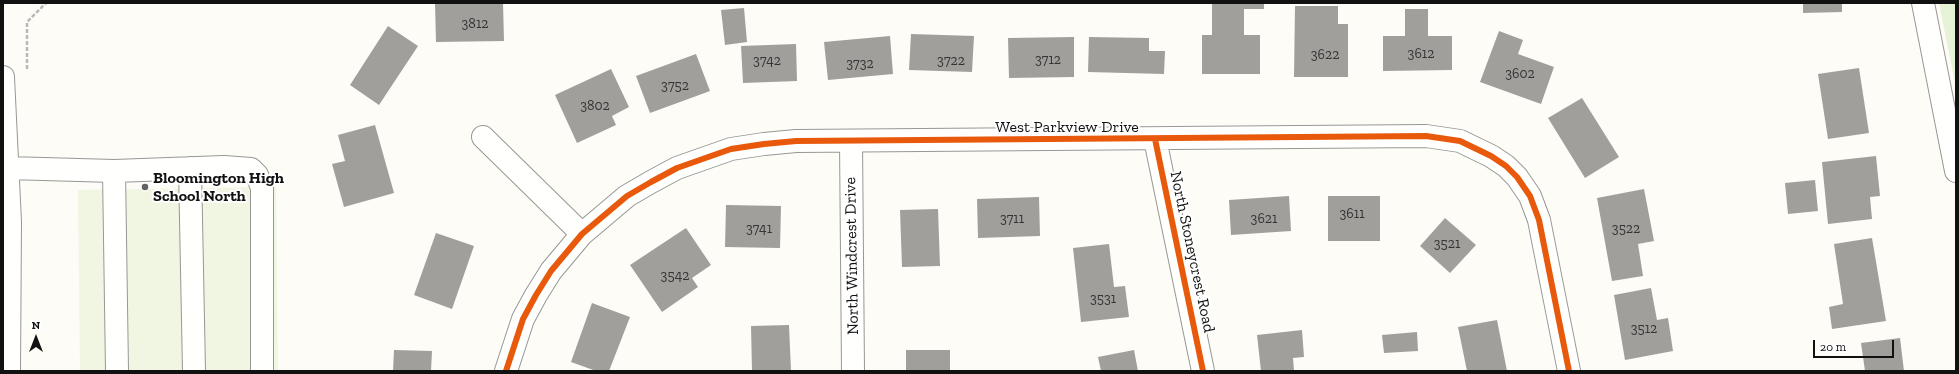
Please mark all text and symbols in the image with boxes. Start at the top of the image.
house number: 3812 [462,16,488,32]
house number: 3612 [1408,46,1434,62]
house number: 3622 [1311,47,1339,63]
house number: 3712 [1035,52,1061,68]
house number: 3742 [753,53,781,69]
house number: 3722 [937,53,965,69]
house number: 3732 [846,56,874,72]
house number: 3602 [1505,66,1535,82]
house number: 3752 [661,78,689,94]
house number: 3802 [580,98,610,114]
street label: West Parkview Drive [995,117,1139,137]
place label: Bloomington High School North [153,168,284,206]
street label: North Stoneycrest Road [1166,170,1218,334]
street label: North Windcrest Drive [841,177,863,335]
marker: Bloomington High School North [140,182,150,192]
house number: 3611 [1339,206,1365,222]
house number: 3711 [1000,211,1024,227]
house number: 3621 [1251,211,1277,227]
house number: 3741 [746,221,772,237]
house number: 3522 [1612,221,1640,237]
house number: 3521 [1434,236,1460,252]
house number: 3542 [661,268,689,284]
house number: 3531 [1090,291,1116,307]
north arrow [16,318,56,358]
text: N [32,319,40,332]
house number: 3512 [1631,321,1657,337]
scale bar [1815,332,1896,358]
text: 20 m [1820,340,1846,354]

